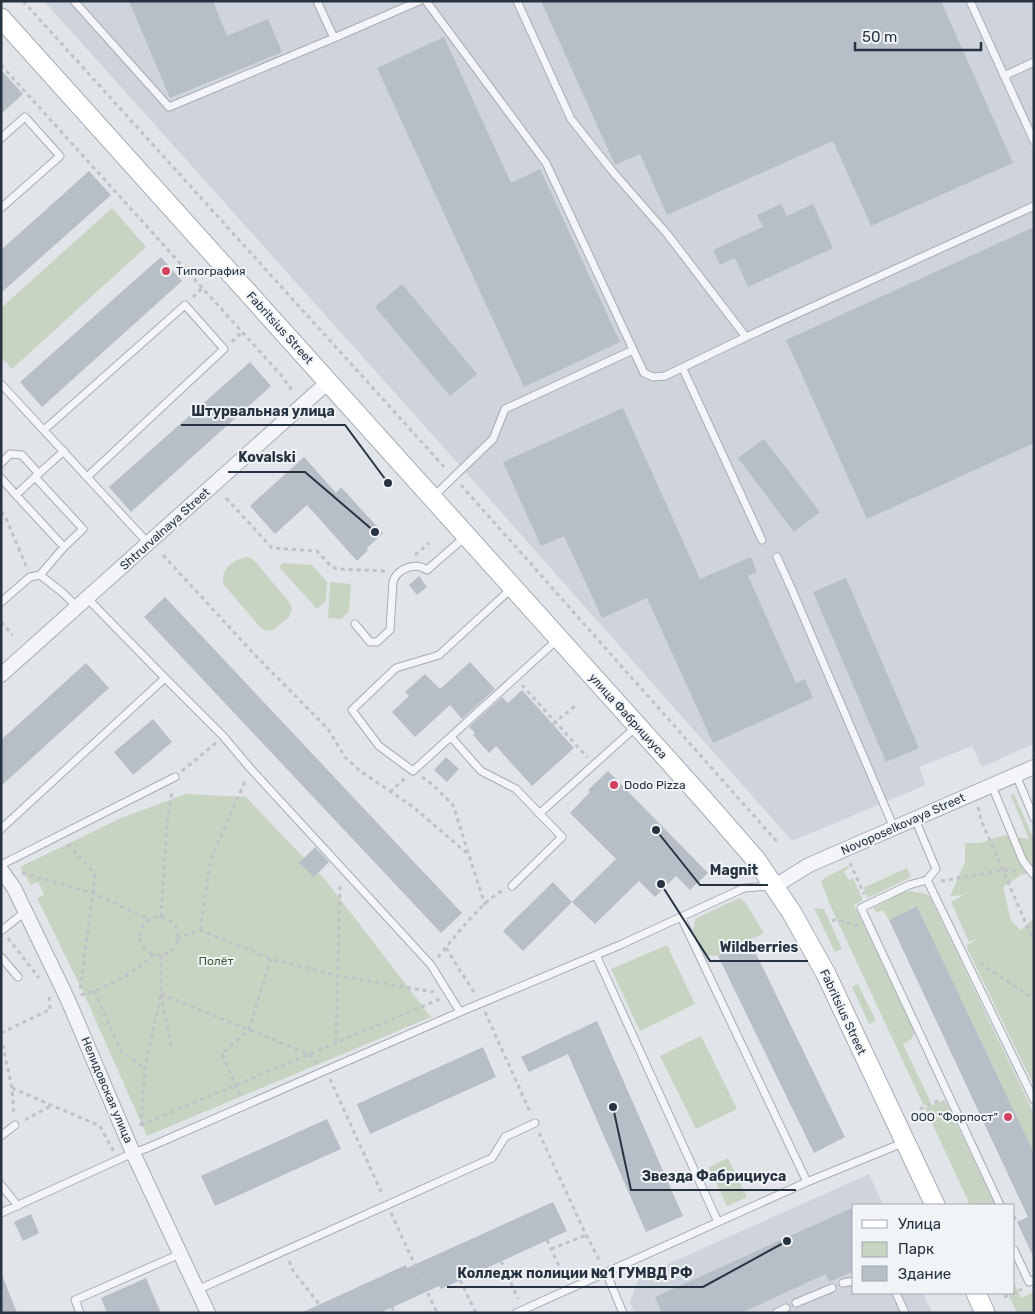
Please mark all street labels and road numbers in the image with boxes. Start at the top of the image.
street label: Fabritsius Street [244,289,316,367]
street label: Shtrurvalnaya Street [117,485,213,573]
street label: улица Фабрициуса [586,670,670,762]
street label: Novoposelkovaya Street [839,790,967,858]
street label: Fabritsius Street [817,967,869,1057]
street label: Нелидовская улица [78,1035,136,1145]

